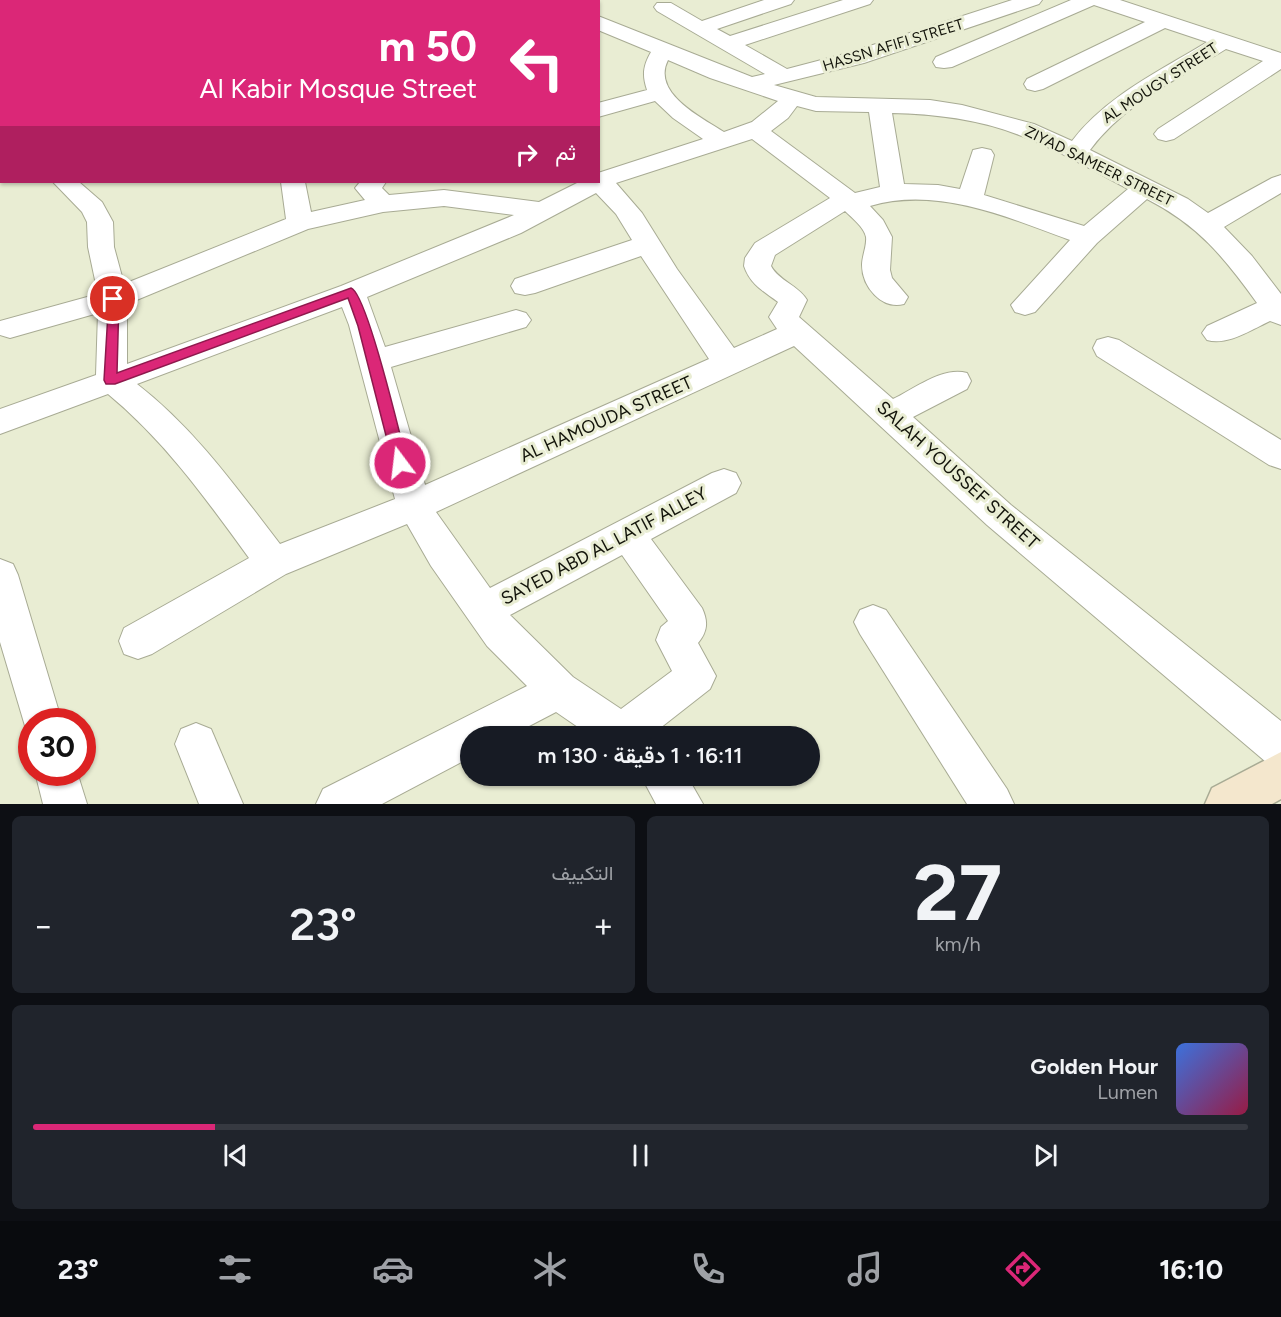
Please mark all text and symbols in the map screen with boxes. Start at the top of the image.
street label: HASSN AFIFI STREET [820,15,966,75]
text: 50 m [379,21,477,72]
icon: left [498,24,576,102]
street label: AL MOUGY STREET [1099,39,1222,127]
text: Al Kabir Mosque Street [199,72,477,105]
street label: ZIYAD SAMEER STREET [1022,122,1177,210]
icon: right [510,138,543,171]
text: ثم [555,139,576,166]
pin [87,273,138,324]
icon: arrive [96,282,129,315]
street label: AL HAMOUDA STREET [517,371,696,467]
street label: SALAH YOUSSEF STREET [872,396,1044,554]
position arrow [368,431,432,495]
street label: SAYED ABD AL LATIF ALLEY [497,482,711,610]
speed limit sign: 30 [18,708,96,786]
text: 16:11 · 1 دقيقة · 130 m [537,742,743,769]
text: 27 [913,846,1002,940]
text: التكييف [551,861,614,885]
text: 23° [290,897,357,951]
text: − [33,906,54,945]
text: + [593,906,613,945]
text: km/h [935,932,981,956]
text: Golden Hour [1030,1053,1158,1080]
text: Lumen [1097,1080,1158,1104]
icon: previous [219,1139,252,1172]
icon: pause [624,1139,657,1172]
icon: next [1029,1139,1062,1172]
icon: filters [214,1248,256,1290]
icon: car [372,1248,414,1290]
icon: climate [529,1248,571,1290]
icon: phone [687,1248,729,1290]
icon: music [844,1248,886,1290]
icon: directions [1002,1248,1044,1290]
text: 23° [58,1253,99,1286]
text: 16:10 [1159,1253,1223,1286]

